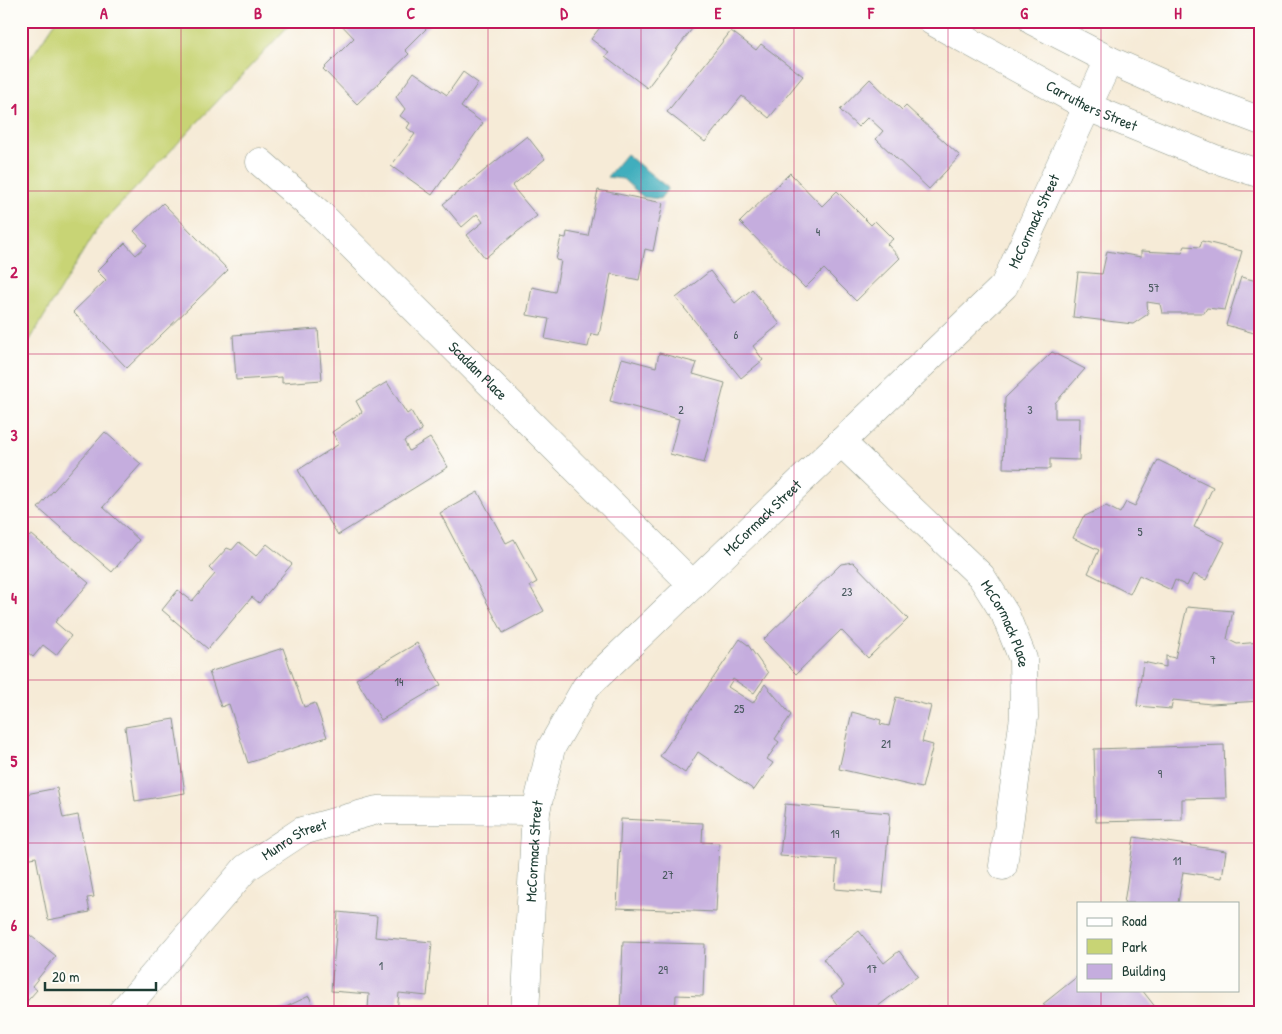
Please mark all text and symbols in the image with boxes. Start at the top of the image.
text: A [100,2,108,24]
text: B [254,2,262,24]
text: C [407,2,416,24]
text: D [560,2,568,24]
text: E [714,2,722,24]
text: F [867,2,875,24]
text: G [1020,2,1028,24]
text: H [1174,2,1182,24]
street label: Carruthers Street [1042,75,1141,136]
text: 1 [11,98,17,120]
street label: McCormack Street [1003,170,1065,271]
house number: 4 [816,223,821,240]
text: 2 [10,261,18,283]
house number: 57 [1148,279,1160,296]
house number: 6 [734,326,739,343]
street label: Scaddan Place [444,337,512,405]
house number: 2 [678,401,684,418]
house number: 3 [1027,401,1033,418]
text: 3 [10,424,18,446]
street label: McCormack Street [718,474,807,560]
house number: 5 [1137,523,1143,540]
street label: McCormack Place [976,576,1034,668]
house number: 23 [842,583,853,600]
text: 4 [11,587,17,609]
house number: 7 [1210,651,1216,668]
house number: 14 [395,673,404,690]
house number: 25 [734,700,744,717]
house number: 21 [881,735,891,752]
text: 5 [11,750,18,772]
house number: 9 [1158,765,1163,782]
street label: McCormack Street [520,798,548,902]
street label: Munro Street [257,813,330,865]
house number: 19 [831,825,840,842]
house number: 11 [1173,852,1181,869]
house number: 27 [662,866,674,883]
legend [1077,902,1240,992]
text: Road [1122,910,1147,931]
text: 6 [11,914,18,936]
text: Park [1122,936,1147,957]
house number: 1 [379,957,383,974]
scale bar [45,959,156,991]
house number: 17 [867,960,877,977]
text: Building [1122,960,1166,981]
house number: 29 [658,961,669,978]
text: 20 m [52,966,79,987]

